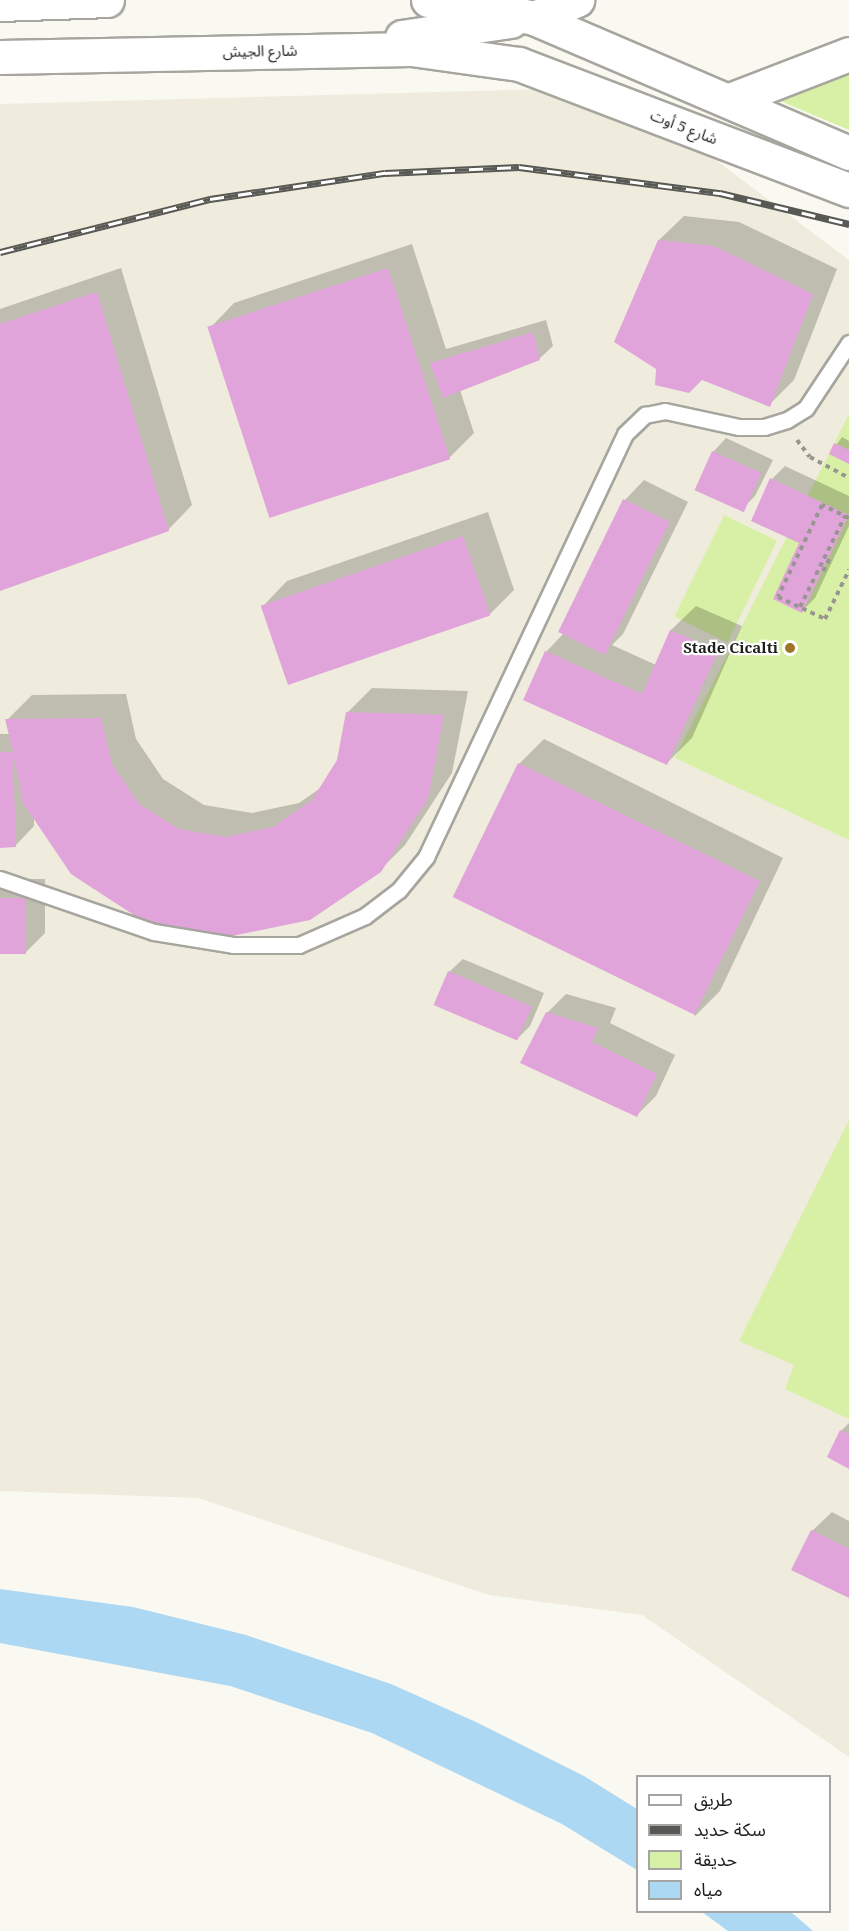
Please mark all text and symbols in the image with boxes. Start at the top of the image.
street label: شارع الجيش [222,41,298,61]
street label: شارع 5 أوت [648,106,720,148]
place label: Stade Cicalti [683,639,778,657]
marker: Stade Cicalti [783,641,797,655]
legend [636,1775,831,1913]
text: طريق [694,1787,733,1811]
text: سكة حديد [694,1817,766,1841]
text: حديقة [694,1847,737,1871]
text: مياه [694,1877,723,1901]

